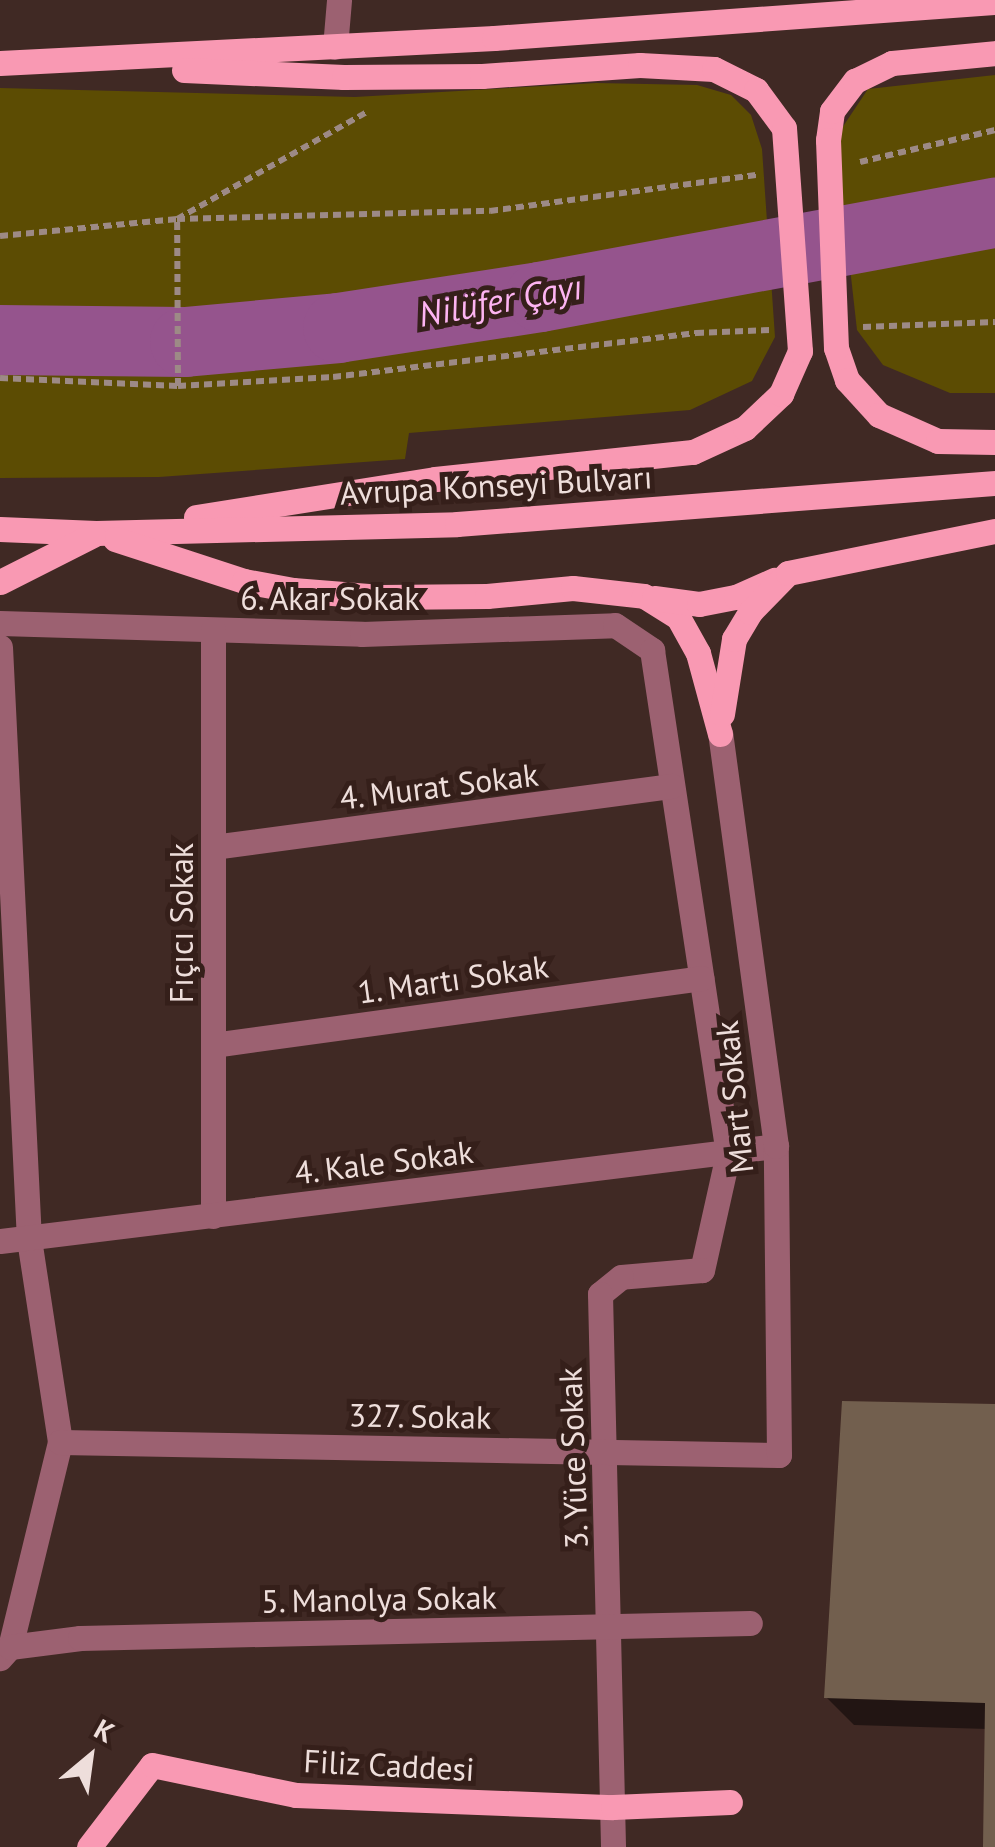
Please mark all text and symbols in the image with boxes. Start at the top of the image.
water label: Nilüfer Çayı [415,265,585,335]
street label: Avrupa Konseyi Bulvarı [339,458,653,512]
street label: 6. Akar Sokak [239,579,421,617]
street label: 4. Murat Sokak [336,755,542,817]
street label: Fıçıcı Sokak [162,843,200,1003]
street label: 1. Martı Sokak [354,946,552,1012]
street label: Mart Sokak [707,1019,761,1175]
street label: 4. Kale Sokak [291,1132,477,1192]
street label: 3. Yüce Sokak [551,1365,595,1551]
street label: 327. Sokak [347,1396,493,1436]
street label: 5. Manolya Sokak [260,1578,498,1620]
north arrow [40,1707,140,1807]
text: K [88,1710,121,1751]
street label: Filiz Caddesi [302,1741,476,1789]

